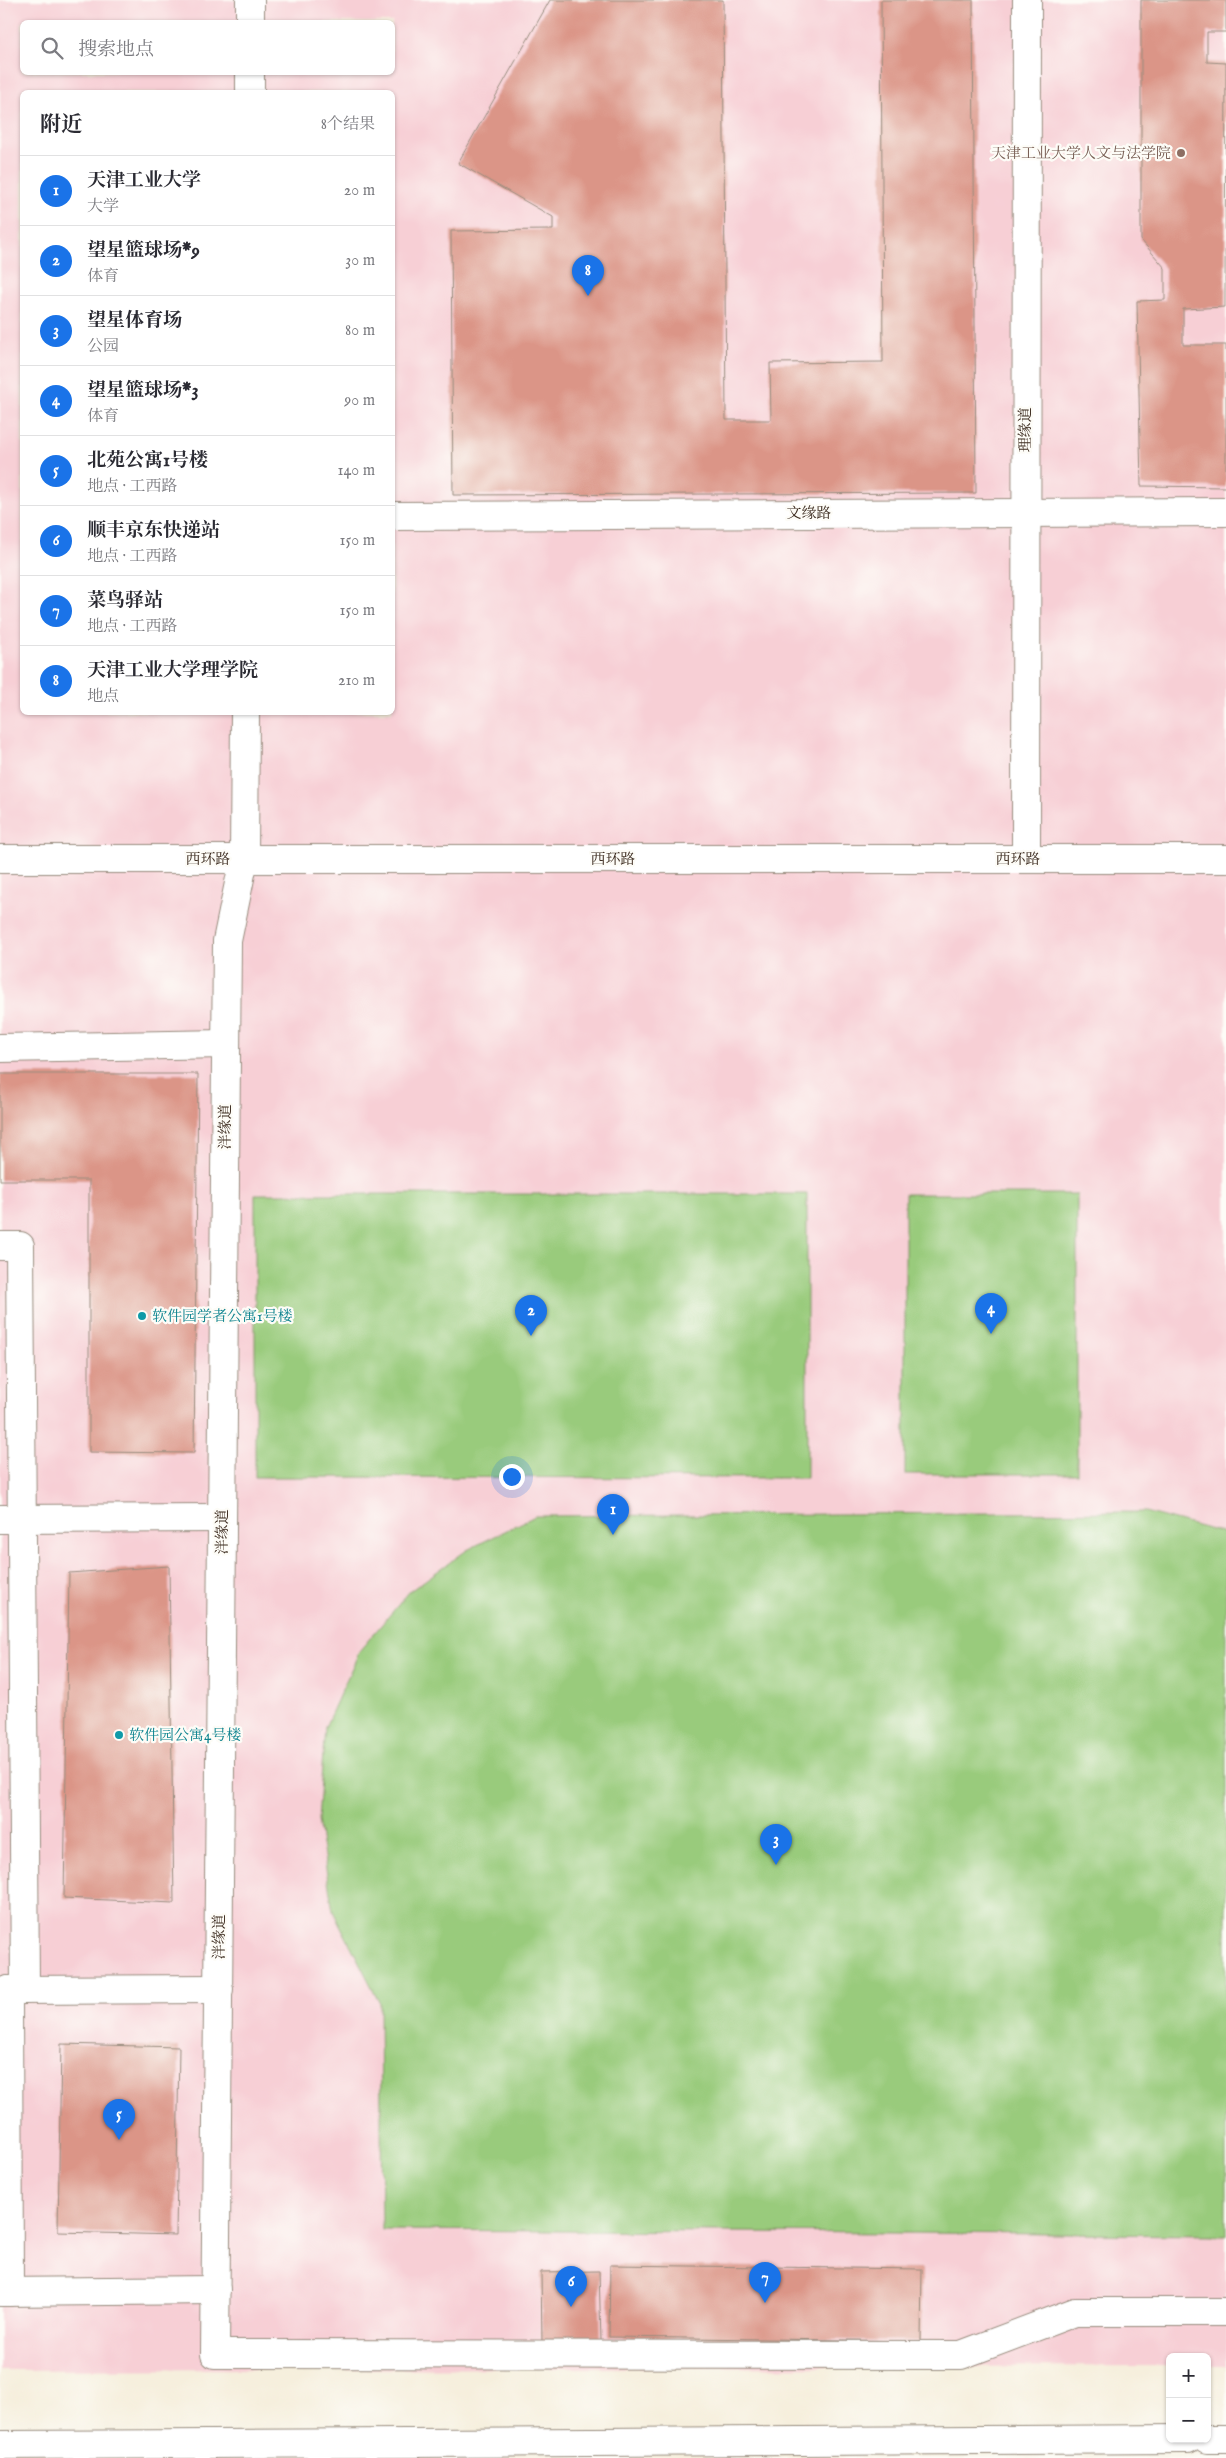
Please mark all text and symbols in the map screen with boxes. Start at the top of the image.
search box [20,20,395,75]
icon: search [38,34,66,62]
text: 搜索地点 [78,38,154,62]
text: 附近 [40,112,82,139]
text: 8个结果 [321,115,375,135]
place label: 天津工业大学人文与法学院 [991,144,1171,163]
marker: 天津工业大学人文与法学院 [1175,147,1187,159]
text: 天津工业大学 [87,169,201,193]
text: 1 [53,181,59,201]
text: 20 m [344,181,375,201]
text: 大学 [87,197,119,217]
text: 望星篮球场*9 [87,239,200,263]
text: 2 [52,251,60,271]
text: 30 m [345,251,375,271]
pin: 8 [572,255,604,296]
text: 体育 [87,267,119,287]
text: 望星体育场 [87,309,182,333]
text: 3 [53,321,59,341]
text: 80 m [345,321,375,341]
text: 公园 [87,337,119,357]
text: 望星篮球场*3 [87,379,199,403]
text: 4 [52,391,60,411]
text: 90 m [344,391,375,411]
text: 体育 [87,407,119,427]
street label: 理缘道 [1016,407,1035,453]
text: 北苑公寓1号楼 [87,449,208,473]
text: 5 [53,461,59,481]
text: 140 m [337,461,375,481]
text: 地点 · 工西路 [87,477,178,497]
street label: 文缘路 [786,504,832,523]
text: 顺丰京东快递站 [87,519,220,543]
text: 6 [53,531,59,551]
text: 150 m [340,531,375,551]
text: 地点 · 工西路 [87,547,178,567]
text: 菜鸟驿站 [87,589,163,613]
text: 7 [52,601,60,621]
text: 150 m [340,601,375,621]
text: 地点 · 工西路 [87,617,178,637]
text: 天津工业大学理学院 [87,659,258,683]
text: 8 [53,671,59,691]
text: 210 m [338,671,375,691]
text: 地点 [87,687,119,707]
street label: 西环路 [185,850,231,869]
street label: 西环路 [590,850,636,869]
street label: 西环路 [995,850,1041,869]
street label: 泮缘道 [216,1104,235,1150]
pin: 4 [975,1293,1007,1334]
pin: 2 [515,1295,547,1336]
place label: 软件园学者公寓1号楼 [152,1307,293,1326]
marker: 软件园学者公寓1号楼 [136,1310,148,1322]
your location [499,1464,525,1490]
pin: 1 [597,1494,629,1535]
street label: 泮缘道 [213,1509,232,1555]
place label: 软件园公寓4号楼 [129,1726,241,1745]
marker: 软件园公寓4号楼 [113,1729,125,1741]
pin: 3 [760,1824,792,1865]
street label: 泮缘道 [210,1914,229,1960]
pin: 5 [103,2099,135,2140]
pin: 7 [749,2262,781,2303]
pin: 6 [555,2266,587,2307]
map controls [1166,2353,1211,2443]
button: + [1166,2353,1211,2398]
button: − [1166,2398,1211,2443]

